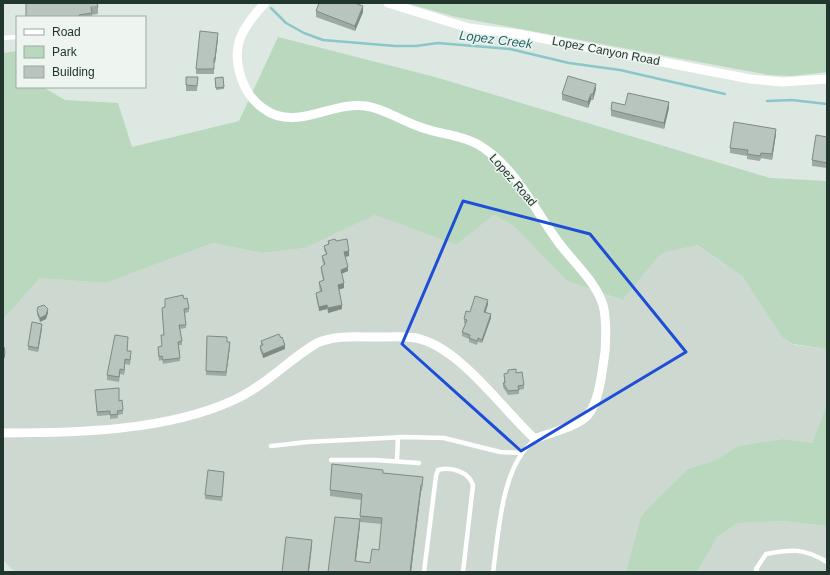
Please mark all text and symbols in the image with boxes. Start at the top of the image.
legend [16,16,146,88]
text: Road [52,25,81,39]
water label: Lopez Creek [458,28,535,52]
street label: Lopez Canyon Road [551,34,661,68]
text: Park [52,45,78,59]
text: Building [52,65,95,79]
street label: Lopez Road [486,151,540,209]

